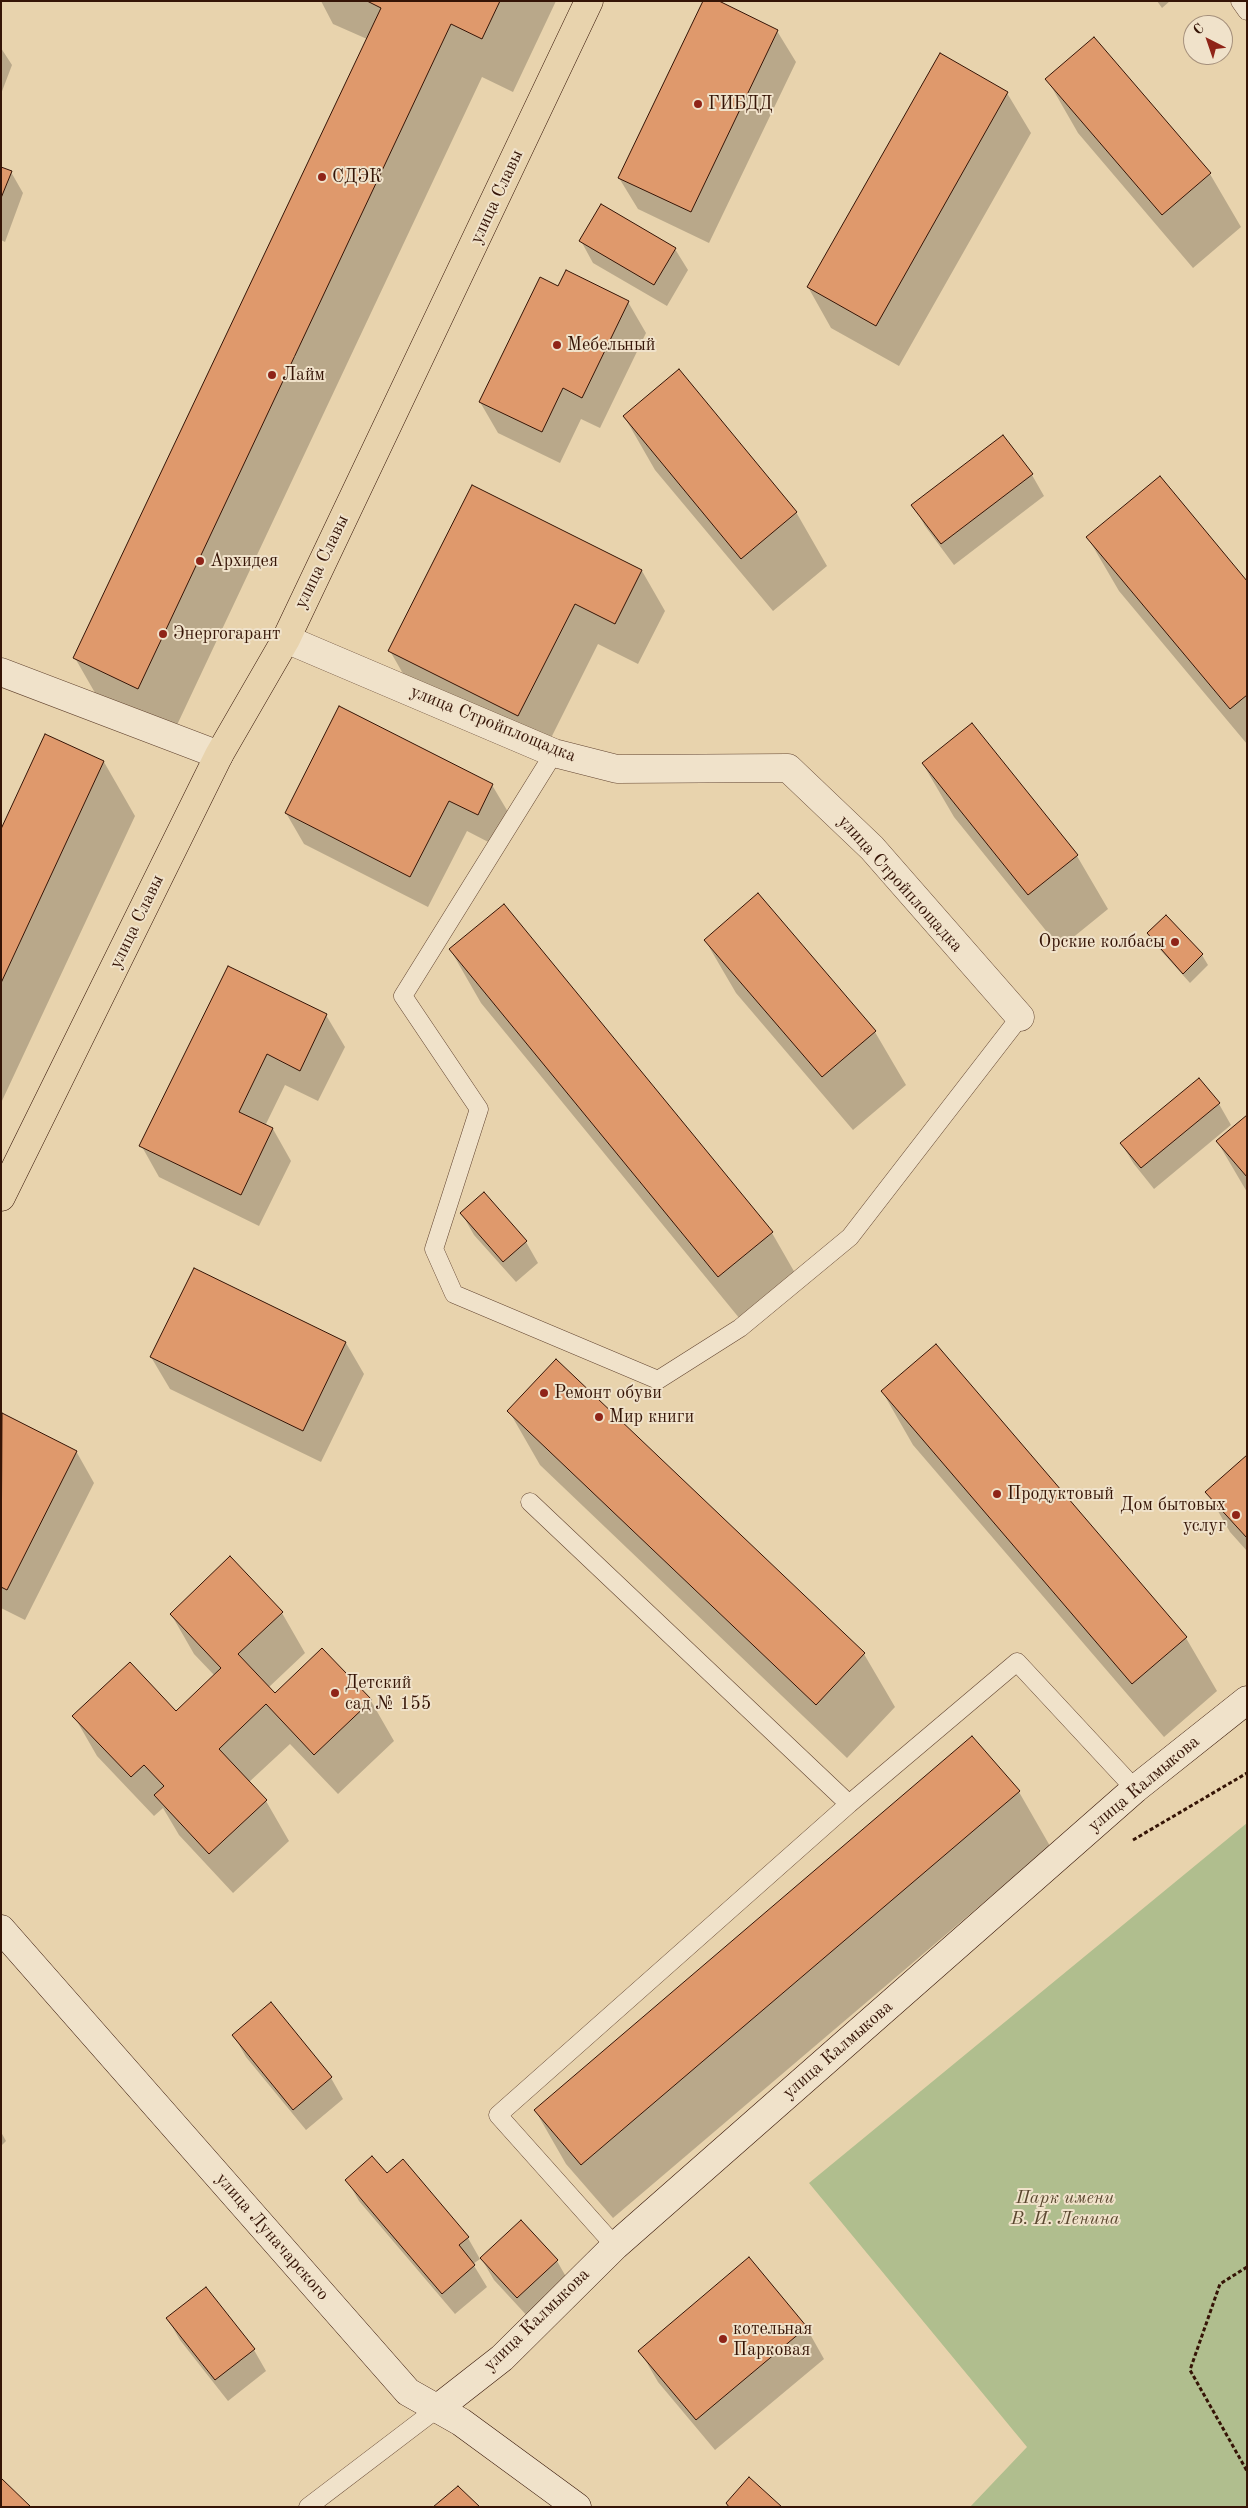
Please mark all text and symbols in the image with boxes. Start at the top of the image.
north arrow [1183,15,1233,65]
text: С [1191,21,1207,38]
place label: ГИБДД [708,93,773,115]
marker: ГИБДД [692,98,704,110]
street label: улица Славы [466,146,528,248]
place label: СДЭК [332,166,382,188]
marker: СДЭК [316,171,328,183]
place label: Мебельный [567,334,656,356]
marker: Мебельный [551,339,563,351]
place label: Лайм [282,364,325,386]
marker: Лайм [266,369,278,381]
street label: улица Славы [290,512,354,612]
place label: Архидея [210,550,278,572]
marker: Архидея [194,555,206,567]
place label: Энергогарант [173,623,281,645]
marker: Энергогарант [157,628,169,640]
street label: улица Стройплощадка [407,681,579,767]
street label: улица Стройплощадка [833,811,967,957]
street label: улица Славы [105,872,169,972]
place label: Орские колбасы [1039,931,1165,953]
marker: Орские колбасы [1169,936,1181,948]
place label: Ремонт обуви [554,1382,662,1404]
marker: Ремонт обуви [538,1387,550,1399]
place label: Мир книги [609,1406,694,1428]
marker: Мир книги [593,1411,605,1423]
place label: Продуктовый [1007,1483,1114,1505]
marker: Продуктовый [991,1488,1003,1500]
place label: Дом бытовых услуг [1120,1494,1226,1536]
marker: Дом бытовых услуг [1230,1509,1242,1521]
place label: Детский сад № 155 [345,1672,431,1715]
marker: Детский сад № 155 [329,1687,341,1699]
street label: улица Калмыкова [1084,1731,1204,1837]
street label: улица Калмыкова [778,1996,898,2104]
street label: улица Луначарского [211,2169,333,2305]
park label: Парк имени В. И. Ленина [1011,2187,1119,2230]
street label: улица Калмыкова [480,2264,594,2376]
place label: котельная Парковая [733,2318,812,2360]
marker: котельная Парковая [717,2333,729,2345]

